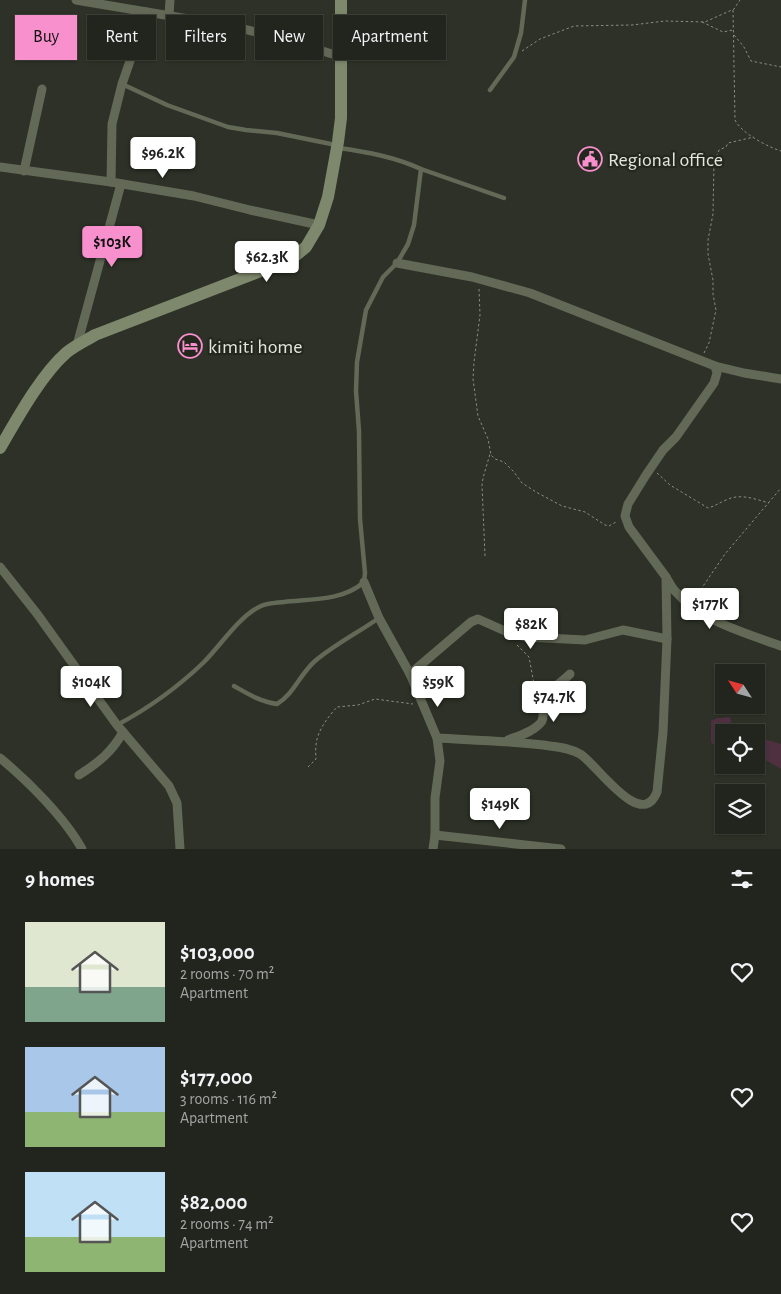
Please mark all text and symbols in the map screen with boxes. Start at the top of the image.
chip: Buy [15,15,77,60]
chip: Rent [87,15,156,60]
chip: Filters [166,15,245,60]
chip: New [255,15,323,60]
chip: Apartment [333,15,446,60]
pin: $96.2K [122,136,204,179]
text: $96.2K [141,145,185,161]
public building icon: Regional office [577,146,603,172]
place label: Regional office [608,150,723,170]
pin: $103K [77,226,147,268]
text: $103K [93,234,131,250]
pin: $62.3K [226,240,308,283]
text: $62.3K [246,249,288,265]
hotel icon: kimiti home [177,333,203,359]
place label: kimiti home [208,337,303,357]
pin: $177K [675,588,745,630]
text: $177K [692,596,728,612]
pin: $82K [501,608,561,650]
text: $82K [515,616,547,632]
north arrow [715,664,765,714]
map controls [715,664,765,834]
pin: $104K [56,666,126,708]
pin: $59K [408,666,468,708]
text: $104K [72,674,110,690]
text: $59K [422,674,454,690]
pin: $74.7K [513,680,595,723]
text: $74.7K [533,689,575,705]
button: locate [715,724,765,774]
button: layers [715,784,765,834]
pin: $149K [465,788,535,830]
text: $149K [481,796,519,812]
icon: filters [728,865,756,893]
text: 9 homes [25,869,95,890]
icon: home [65,942,125,1002]
text: $103,000 [180,942,255,963]
icon: heart [728,958,756,986]
text: 2 rooms · 70 m² [180,966,274,982]
text: Apartment [180,985,248,1001]
icon: home [65,1067,125,1127]
text: $177,000 [180,1067,253,1088]
icon: heart [728,1083,756,1111]
text: 3 rooms · 116 m² [180,1091,277,1107]
text: Apartment [180,1110,248,1126]
icon: home [65,1192,125,1252]
text: $82,000 [180,1192,247,1213]
icon: heart [728,1208,756,1236]
text: 2 rooms · 74 m² [180,1216,274,1232]
text: Apartment [180,1235,248,1251]

